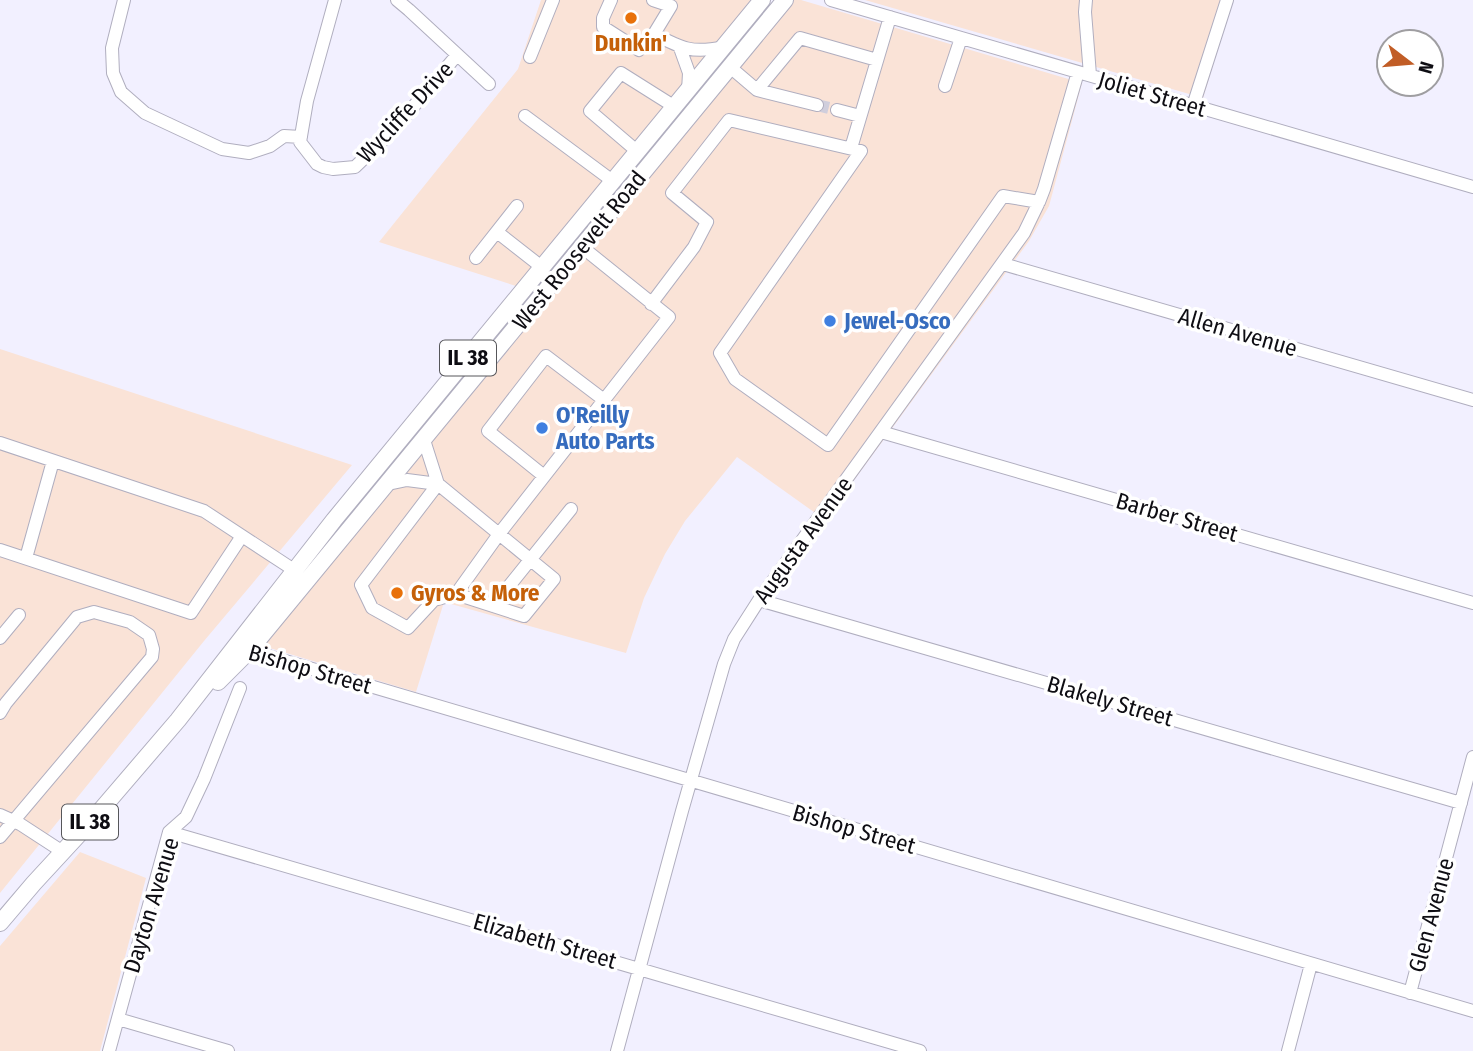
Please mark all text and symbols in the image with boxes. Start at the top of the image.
marker: Dunkin' [623,10,639,26]
north arrow [1375,28,1445,98]
place label: Dunkin' [595,29,667,57]
street label: Wycliffe Drive [351,55,459,169]
text: N [1413,59,1438,76]
street label: Joliet Street [1095,65,1210,123]
street label: West Roosevelt Road [506,165,652,335]
street label: Allen Avenue [1175,302,1301,362]
place label: Jewel-Osco [843,307,951,335]
marker: Jewel-Osco [822,313,838,329]
road number: IL 38 [440,340,496,376]
place label: O'Reilly Auto Parts [555,401,655,455]
marker: O'Reilly Auto Parts [534,420,550,436]
street label: Augusta Avenue [748,471,858,609]
street label: Barber Street [1113,486,1242,548]
place label: Gyros & More [411,579,540,607]
marker: Gyros & More [389,585,405,601]
street label: Bishop Street [245,638,375,700]
street label: Blakely Street [1044,670,1177,732]
street label: Bishop Street [789,798,919,860]
road number: IL 38 [62,804,118,840]
street label: Dayton Avenue [117,834,185,976]
street label: Glen Avenue [1402,855,1460,975]
street label: Elizabeth Street [470,907,620,975]

